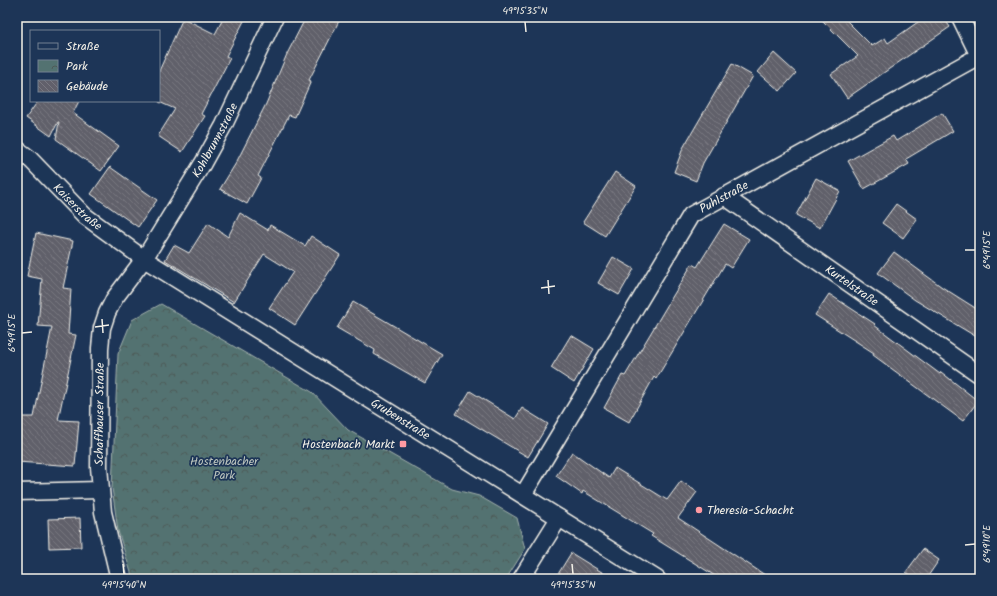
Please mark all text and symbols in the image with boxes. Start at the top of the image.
text: 49°15'35"N [503,3,548,19]
legend [30,30,160,102]
text: Straße [66,37,100,56]
text: Park [66,57,88,76]
text: Gebäude [66,77,108,96]
street label: Kohlbrunnstraße [187,99,243,181]
street label: Puhlstraße [696,175,752,218]
street label: Kaiserstraße [49,179,107,235]
text: 6°49'15"E [979,230,995,269]
street label: Kurtelstraße [821,260,883,311]
text: 6°49'15"E [4,313,20,352]
street label: Schaffhauser Straße [90,362,109,466]
street label: Grubenstraße [367,393,435,445]
place label: Hostenbach Markt [302,435,395,454]
marker: Hostenbach Markt [398,439,408,449]
park label: Hostenbacher Park [190,452,259,485]
place label: Theresia-Schacht [707,501,794,520]
marker: Theresia-Schacht [694,505,704,515]
text: 6°49'10"E [979,524,995,563]
text: 49°15'40"N [102,577,146,593]
text: 49°15'35"N [551,577,596,593]

